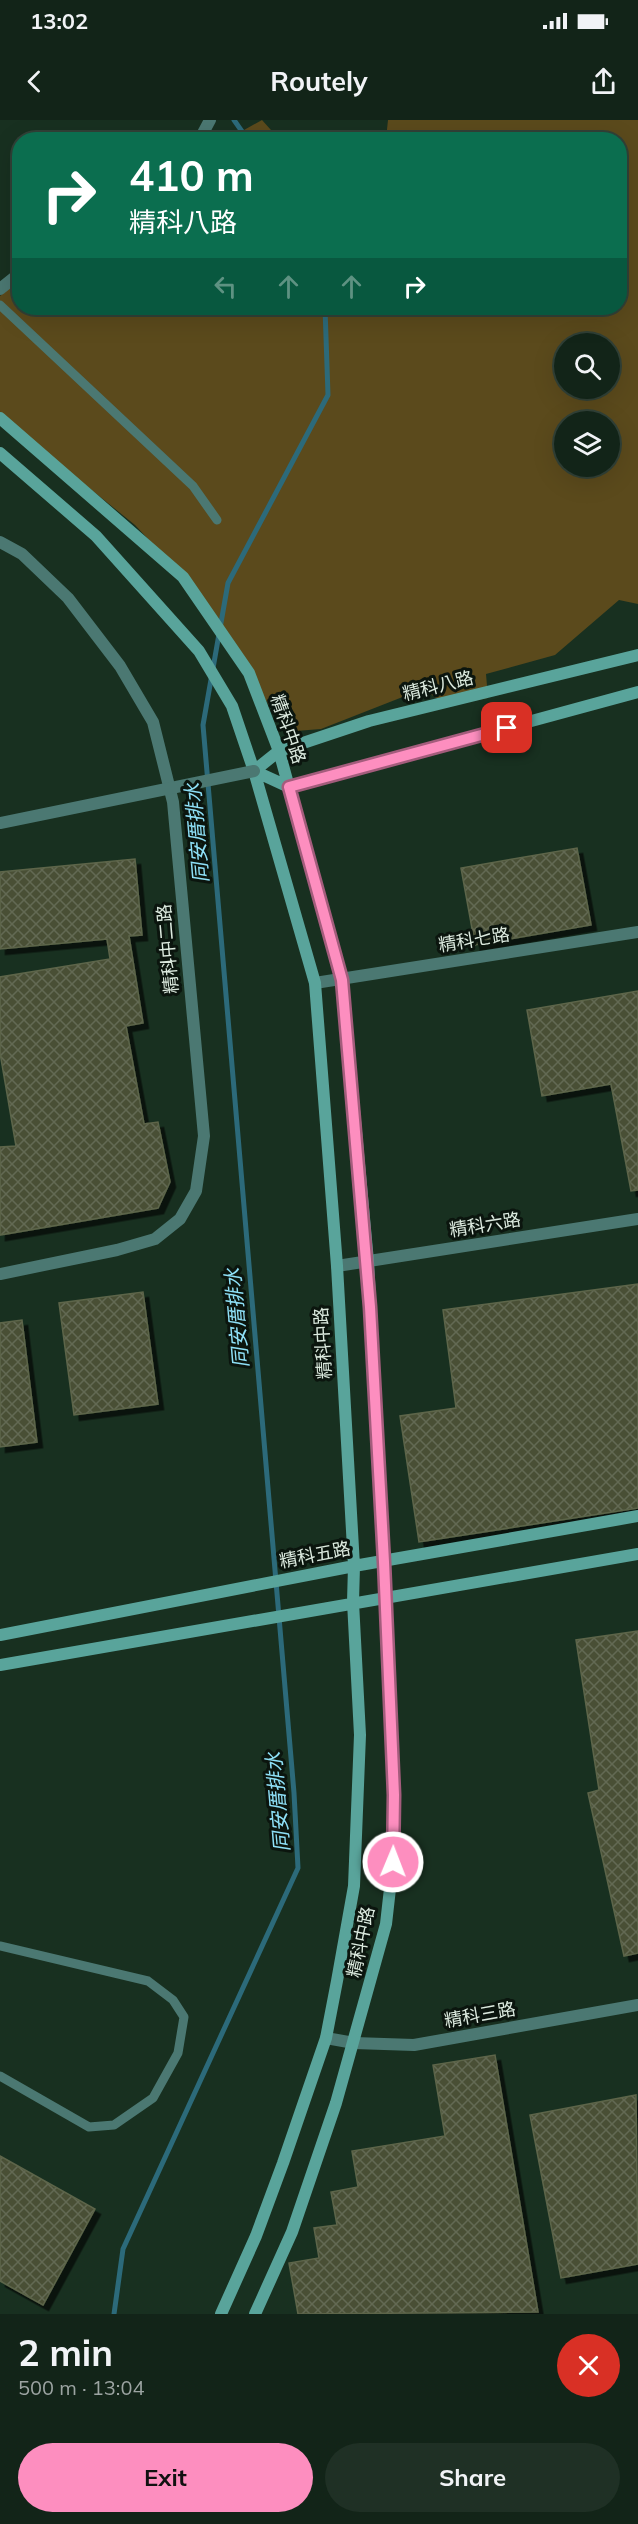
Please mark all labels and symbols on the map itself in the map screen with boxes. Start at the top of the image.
street label: 精科八路 [400,666,476,705]
street label: 精科中路 [266,691,311,767]
pin [481,702,532,753]
water label: 同安厝排水 [180,781,213,884]
street label: 精科中二路 [152,903,183,995]
street label: 精科七路 [437,923,511,956]
street label: 精科六路 [448,1208,522,1241]
water label: 同安厝排水 [220,1266,253,1369]
street label: 精科中路 [309,1306,336,1380]
street label: 精科五路 [277,1536,352,1573]
water label: 同安厝排水 [261,1750,294,1853]
position arrow [361,1830,425,1894]
street label: 精科中路 [342,1904,379,1980]
street label: 精科三路 [442,1997,517,2032]

